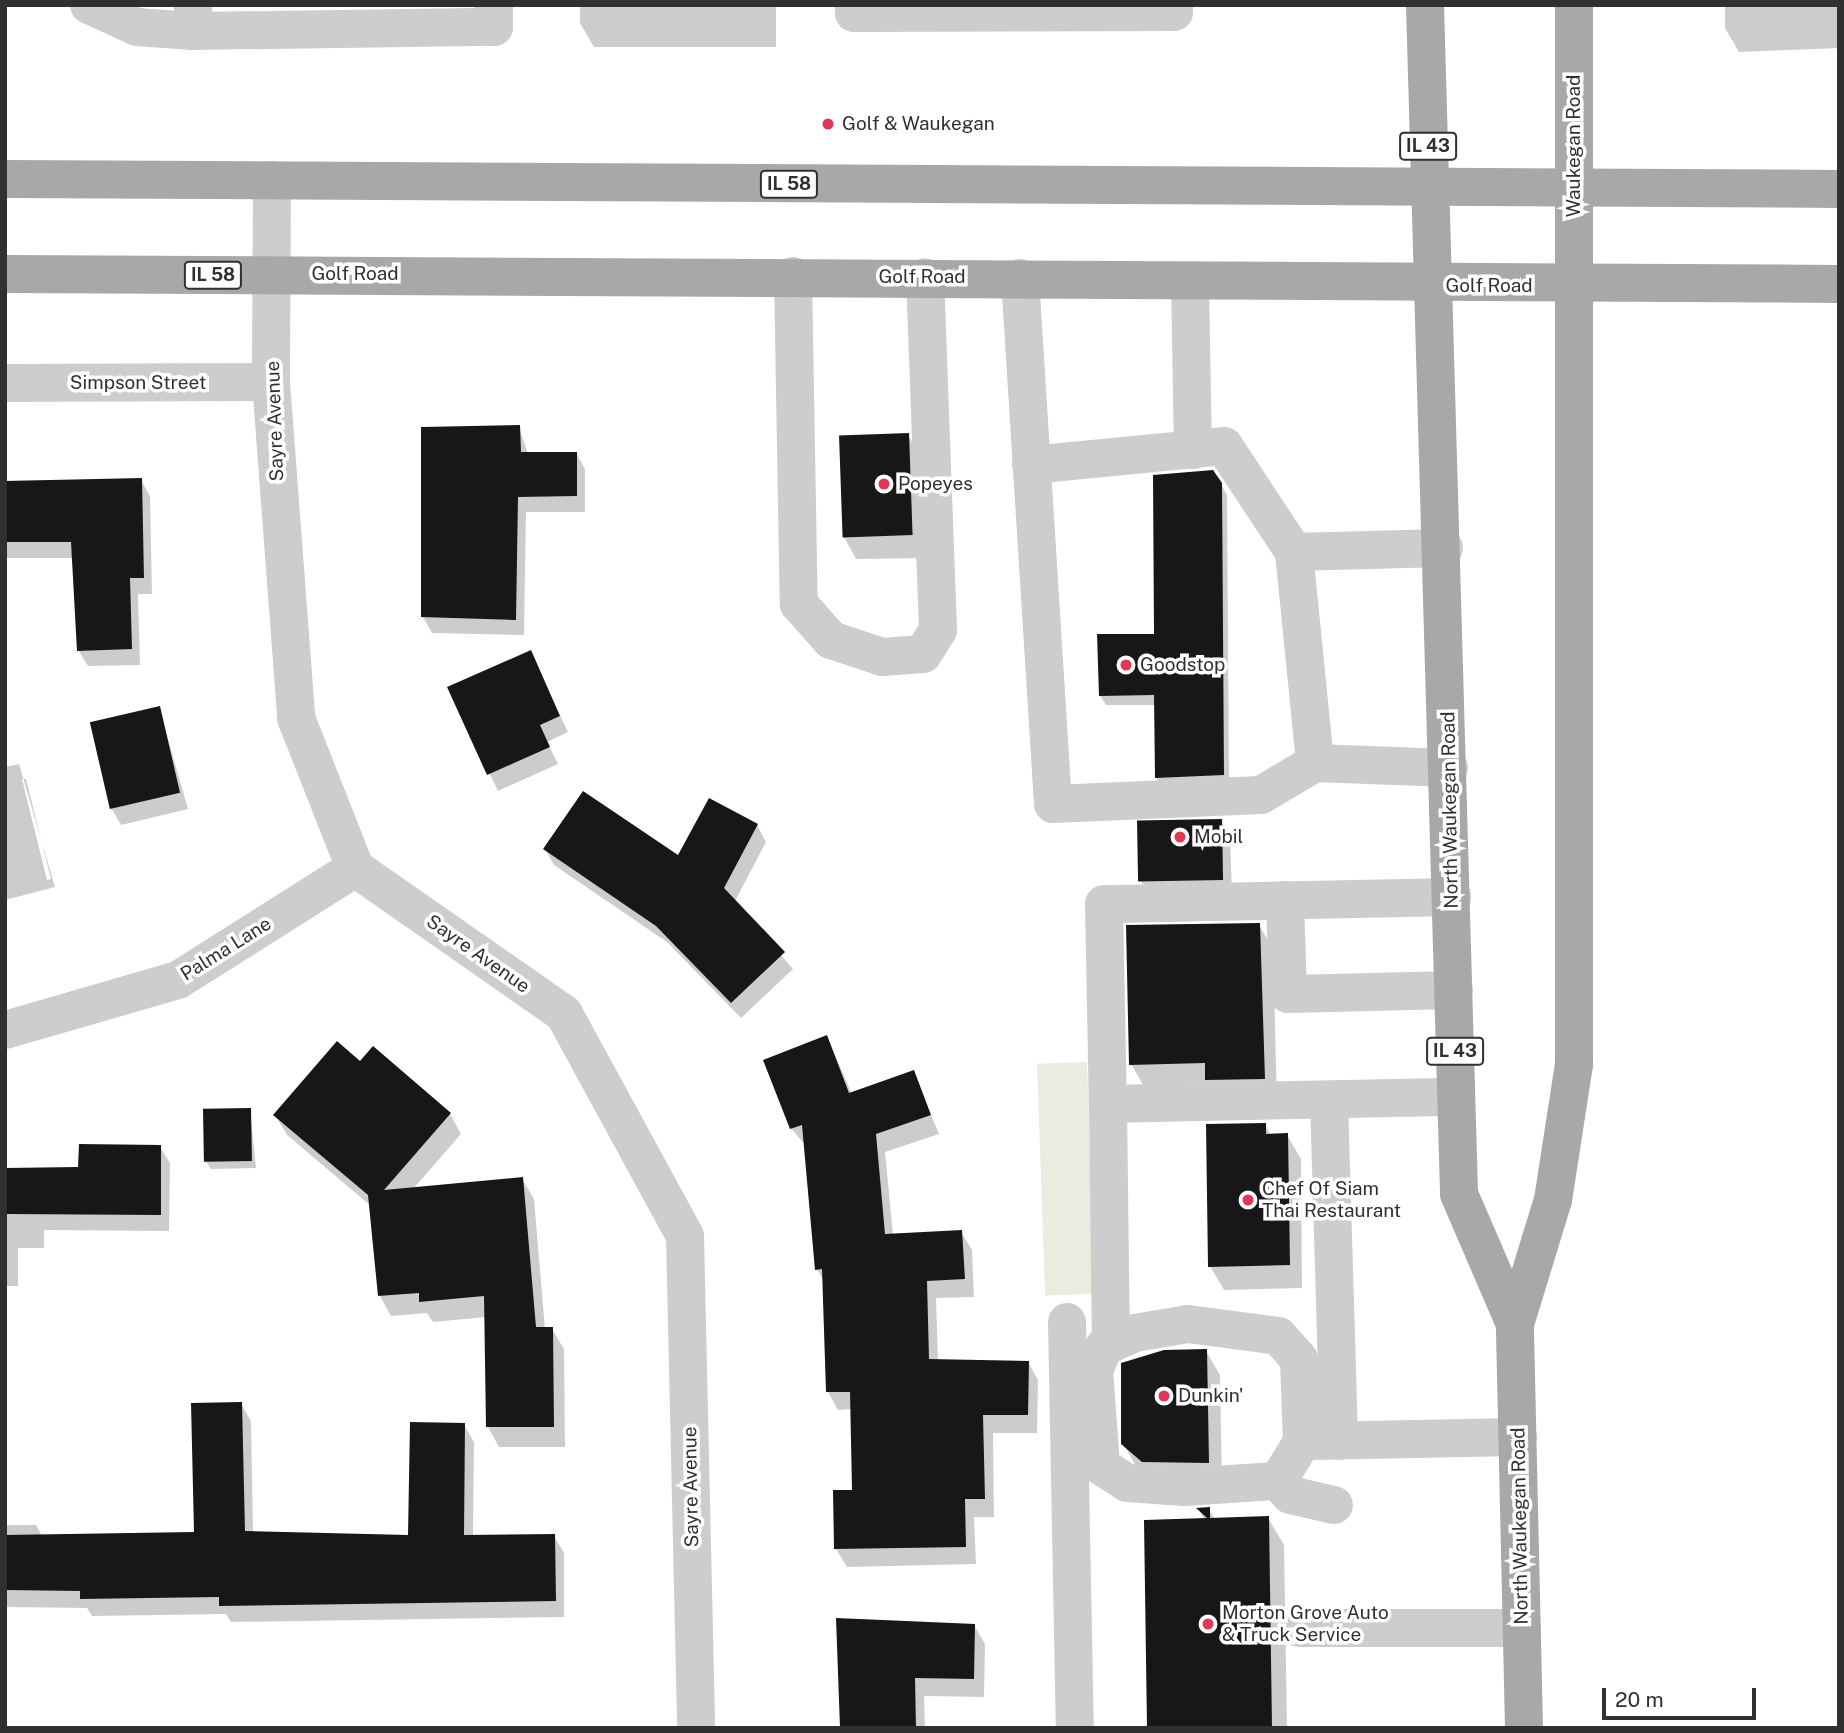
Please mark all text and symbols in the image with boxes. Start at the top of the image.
street label: Waukegan Road [1563,75,1585,217]
place label: Golf & Waukegan [842,113,995,135]
marker: Golf & Waukegan [820,116,836,132]
road number: IL 43 [1398,132,1458,160]
road number: IL 58 [759,169,819,198]
road number: IL 58 [183,260,243,290]
street label: Golf Road [311,263,399,285]
street label: Golf Road [878,266,966,288]
street label: Golf Road [1445,275,1533,297]
street label: Sayre Avenue [261,360,289,482]
street label: Simpson Street [70,372,206,394]
place label: Popeyes [898,473,973,495]
marker: Popeyes [876,476,892,492]
place label: Goodstop [1140,654,1225,676]
marker: Goodstop [1118,657,1134,673]
street label: North Waukegan Road [1437,711,1463,909]
place label: Mobil [1194,826,1243,848]
marker: Mobil [1172,829,1188,845]
street label: Sayre Avenue [422,910,534,998]
street label: Palma Lane [176,912,276,986]
road number: IL 43 [1425,1036,1485,1066]
place label: Chef Of Siam Thai Restaurant [1262,1178,1401,1222]
marker: Chef Of Siam Thai Restaurant [1240,1192,1256,1208]
place label: Dunkin' [1178,1385,1243,1407]
marker: Dunkin' [1156,1388,1172,1404]
street label: Sayre Avenue [679,1426,703,1548]
street label: North Waukegan Road [1507,1427,1533,1625]
place label: Morton Grove Auto & Truck Service [1222,1602,1389,1646]
marker: Morton Grove Auto & Truck Service [1200,1616,1216,1632]
scale bar [1606,1674,1760,1718]
text: 20 m [1615,1687,1664,1712]

